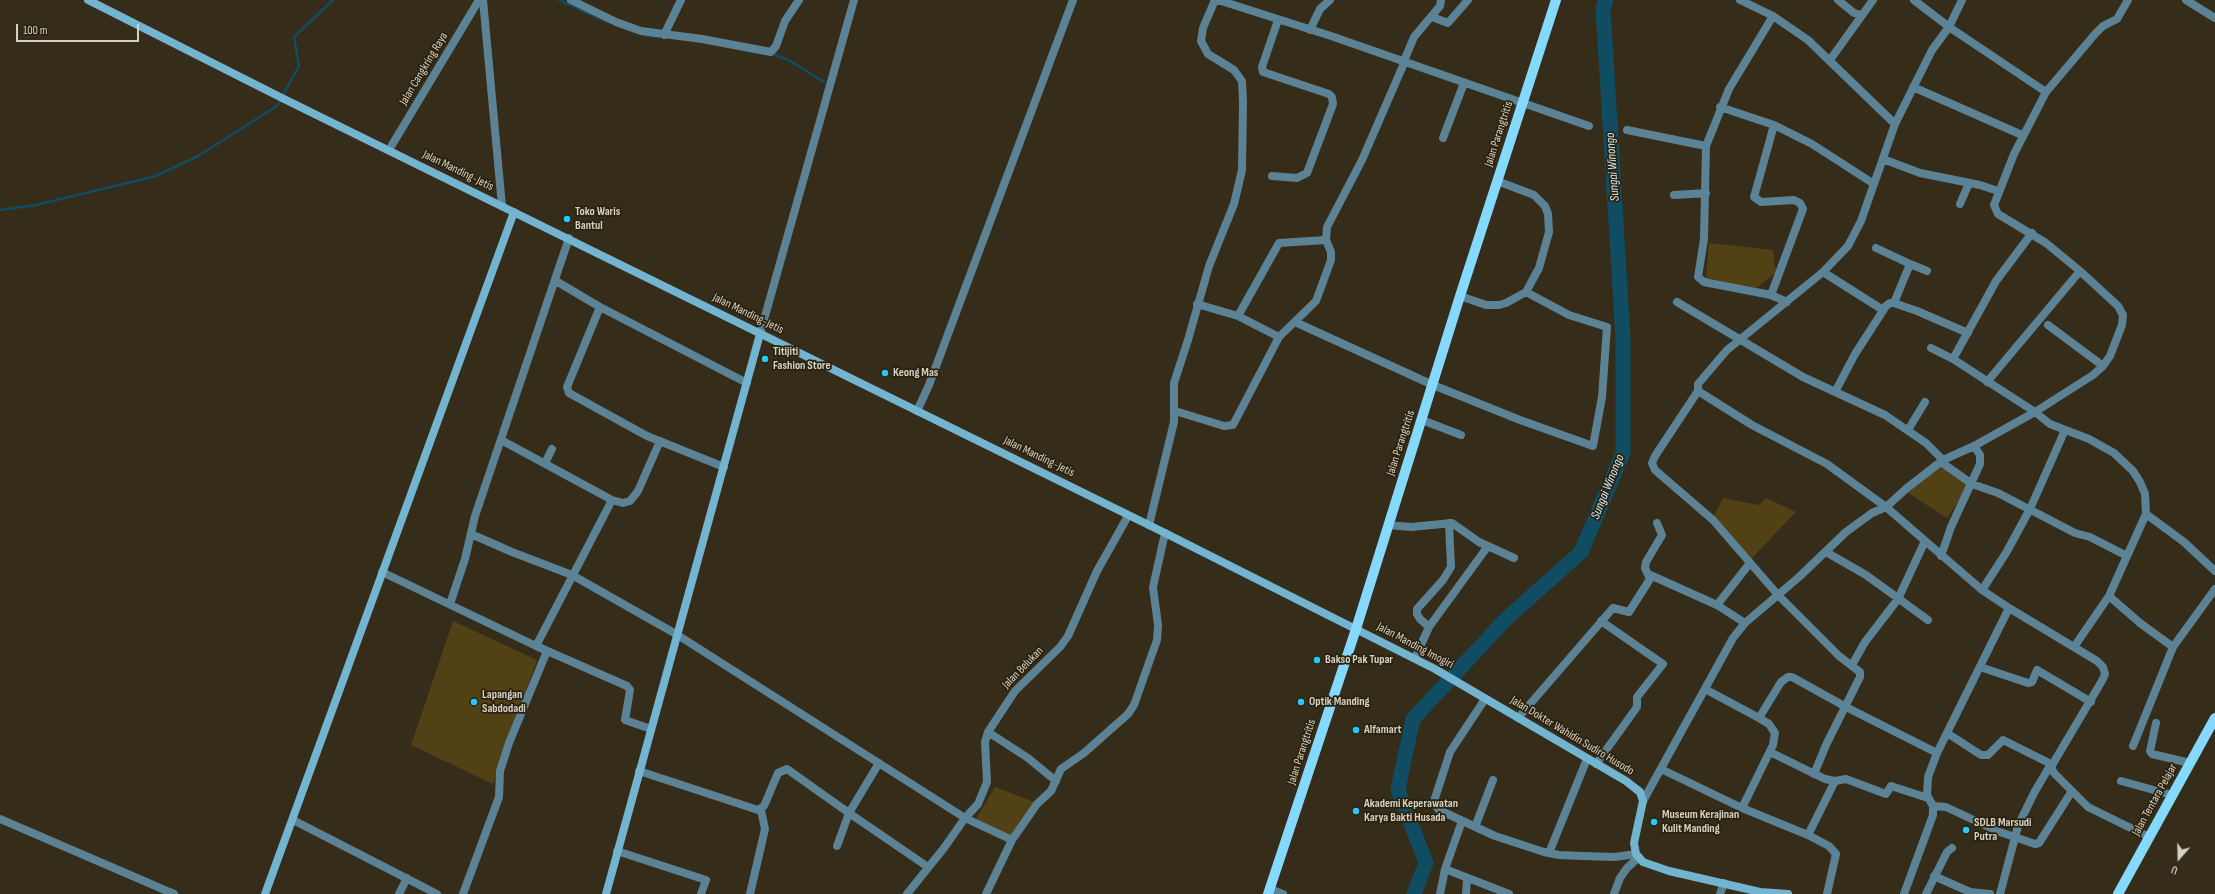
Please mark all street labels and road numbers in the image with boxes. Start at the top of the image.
street label: Jalan Cangkring Raya [397,30,451,108]
street label: Jalan Parangtritis [1482,100,1516,168]
street label: Jalan Manding-Jetis [420,148,496,194]
street label: Jalan Manding-Jetis [710,291,786,337]
street label: Jalan Parangtritis [1384,409,1418,477]
street label: Jalan Manding-Jetis [1001,434,1077,480]
street label: Jalan Manding Imogiri [1374,620,1456,672]
street label: Jalan Belukan [1000,644,1046,692]
street label: Jalan Dokter Wahidin Sudiro Husodo [1507,693,1637,779]
street label: Jalan Parangtritis [1285,718,1319,786]
street label: Jalan Tentara Pelajar [2129,762,2181,838]

